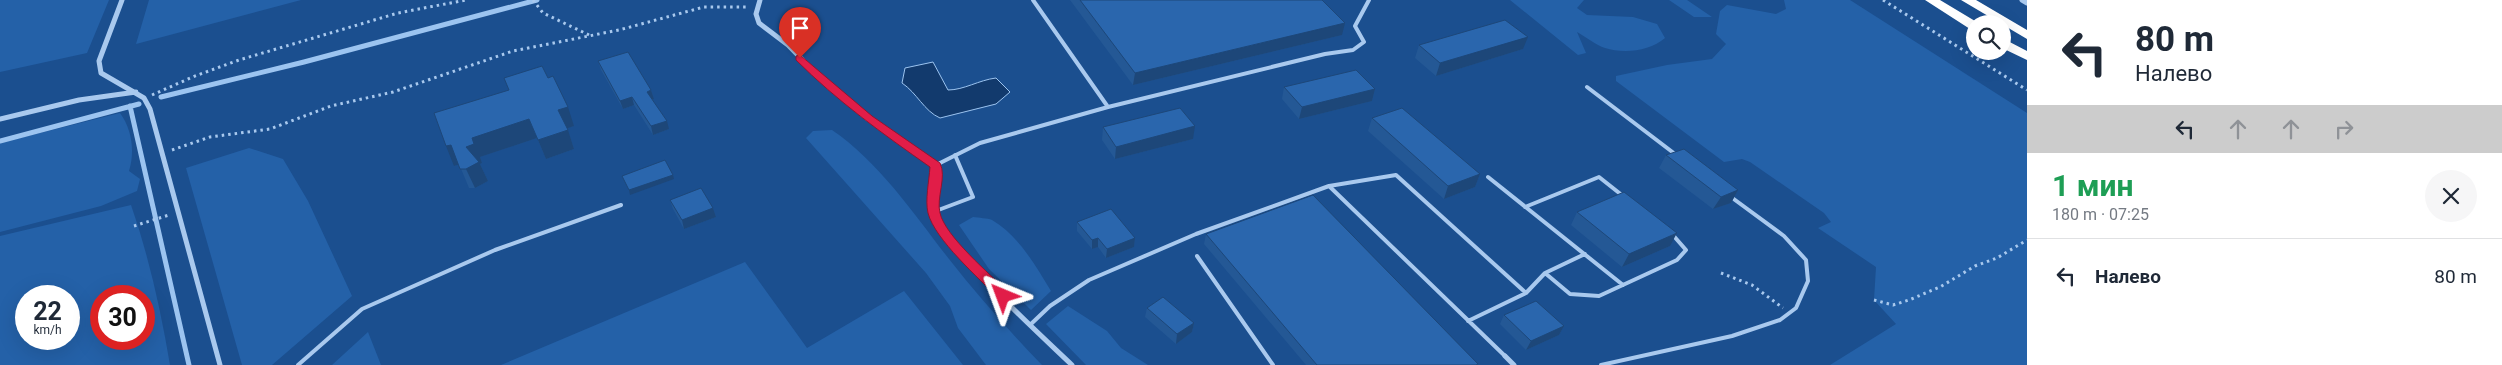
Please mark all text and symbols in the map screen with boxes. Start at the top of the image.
pin [779,7,821,58]
icon: arrive [786,14,814,42]
map controls [1966,15,2011,60]
button: search [1966,15,2011,60]
text: 80 m [2135,19,2214,60]
icon: left [2052,20,2117,85]
text: Налево [2135,61,2212,86]
icon: left [2171,115,2199,143]
icon: ahead [2224,115,2252,143]
icon: ahead [2277,115,2305,143]
icon: right [2330,115,2358,143]
text: 1 мин [2052,168,2133,203]
button: close [2425,170,2477,222]
text: 180 m · 07:25 [2052,205,2149,224]
icon: left [2052,262,2080,290]
text: Налево [2095,265,2161,288]
text: 80 m [2434,265,2477,288]
position arrow [976,269,1028,321]
speed limit sign: 30 [90,285,155,350]
text: 22 [33,297,62,326]
text: km/h [33,323,62,337]

